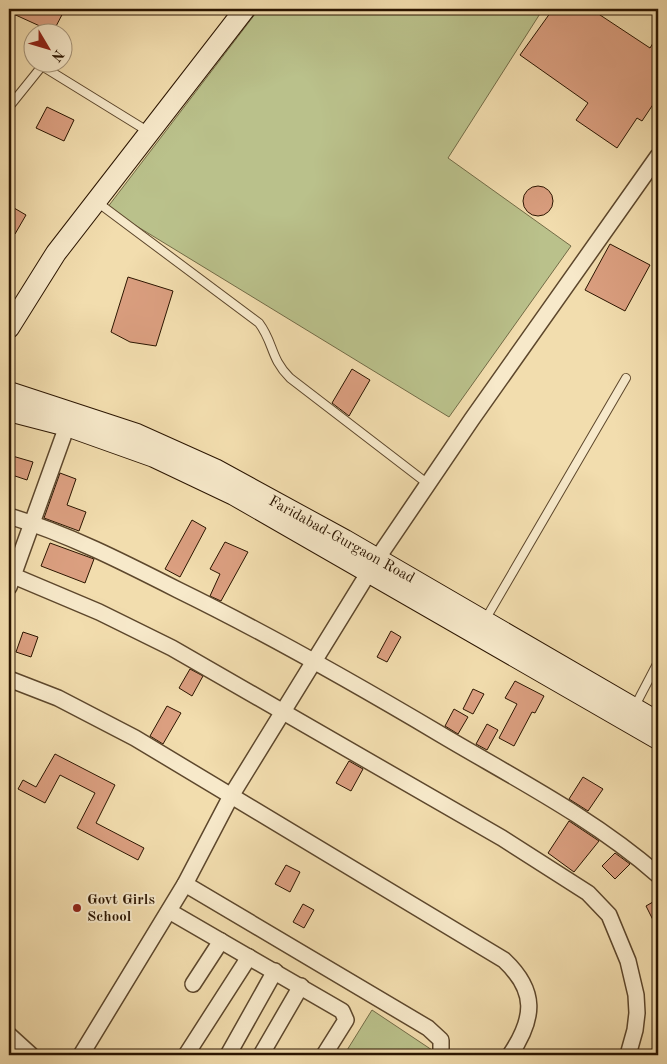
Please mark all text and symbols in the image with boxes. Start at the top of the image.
north arrow [22,22,72,72]
text: N [48,47,66,64]
street label: Faridabad-Gurgaon Road [266,494,417,587]
place label: Govt Girls School [87,893,155,925]
marker: Govt Girls School [71,902,83,914]

